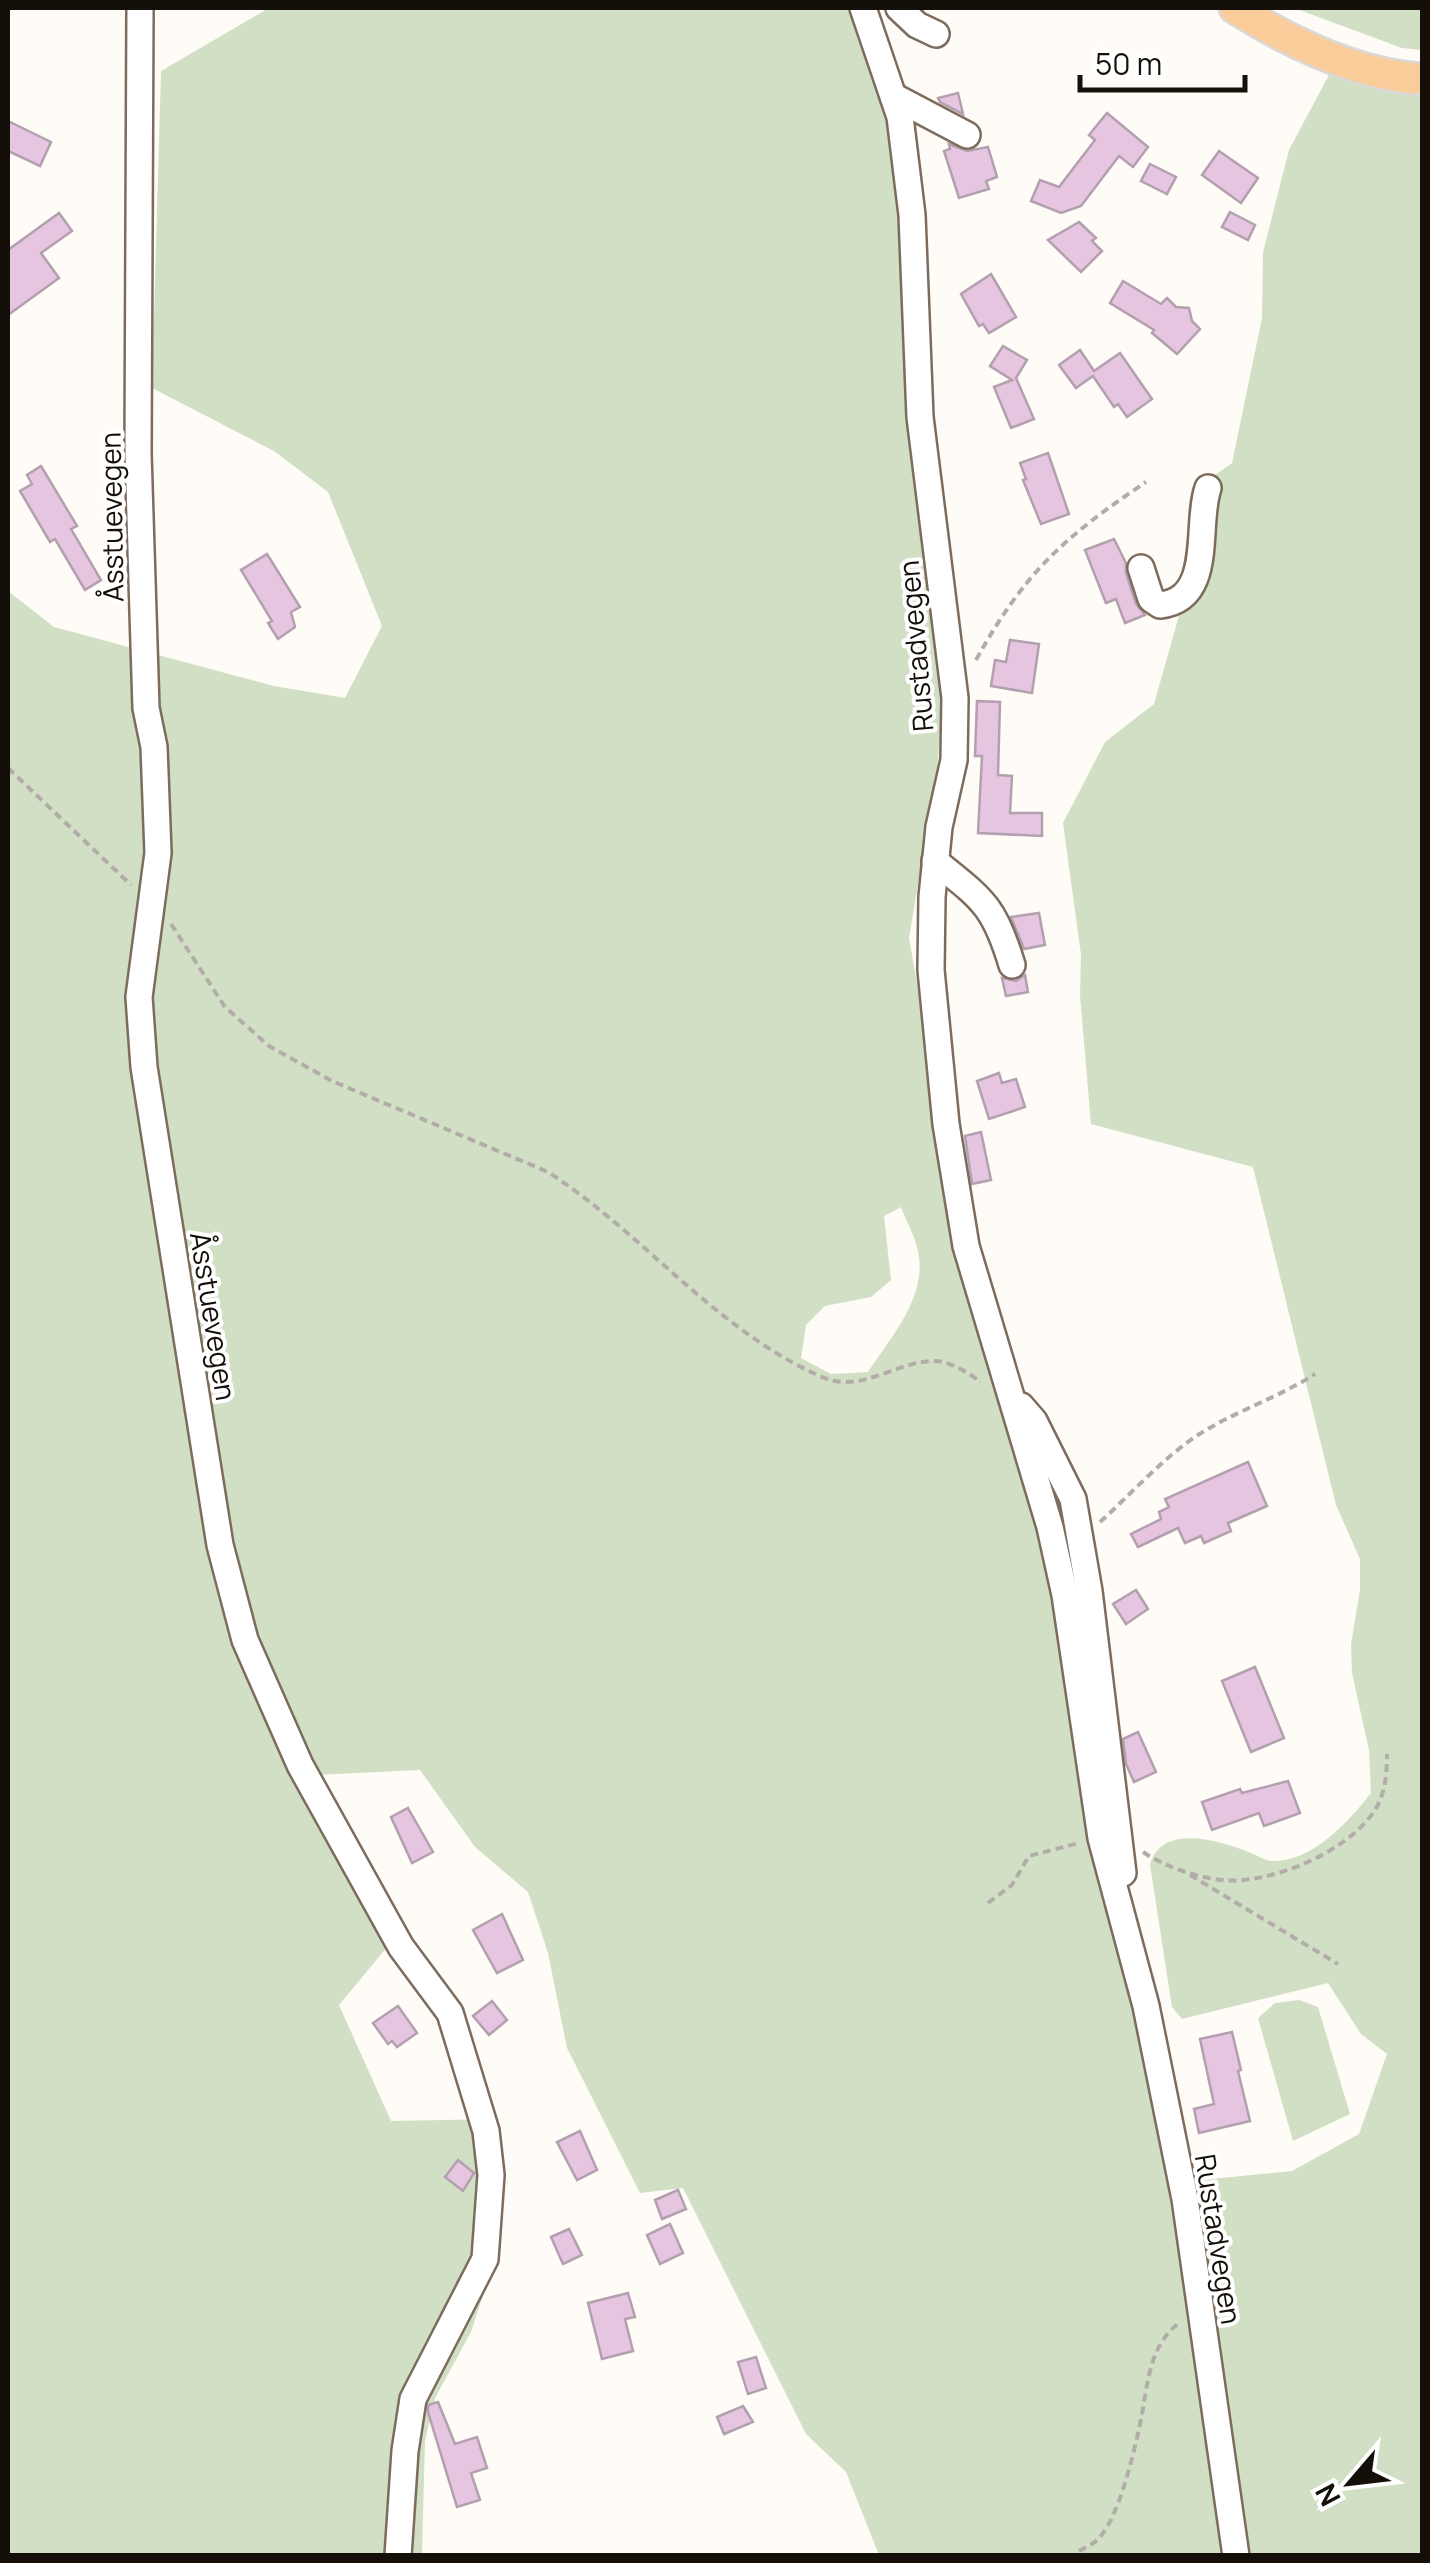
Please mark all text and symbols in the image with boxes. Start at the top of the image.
scale bar [1080,30,1245,92]
text: 50 m [1095,43,1162,84]
street label: Åsstuevegen [91,432,131,602]
street label: Rustadvegen [889,559,941,733]
street label: Åsstuevegen [182,1229,246,1403]
street label: Rustadvegen [1187,2151,1251,2327]
north arrow [1300,2433,1400,2533]
text: N [1306,2477,1349,2513]

